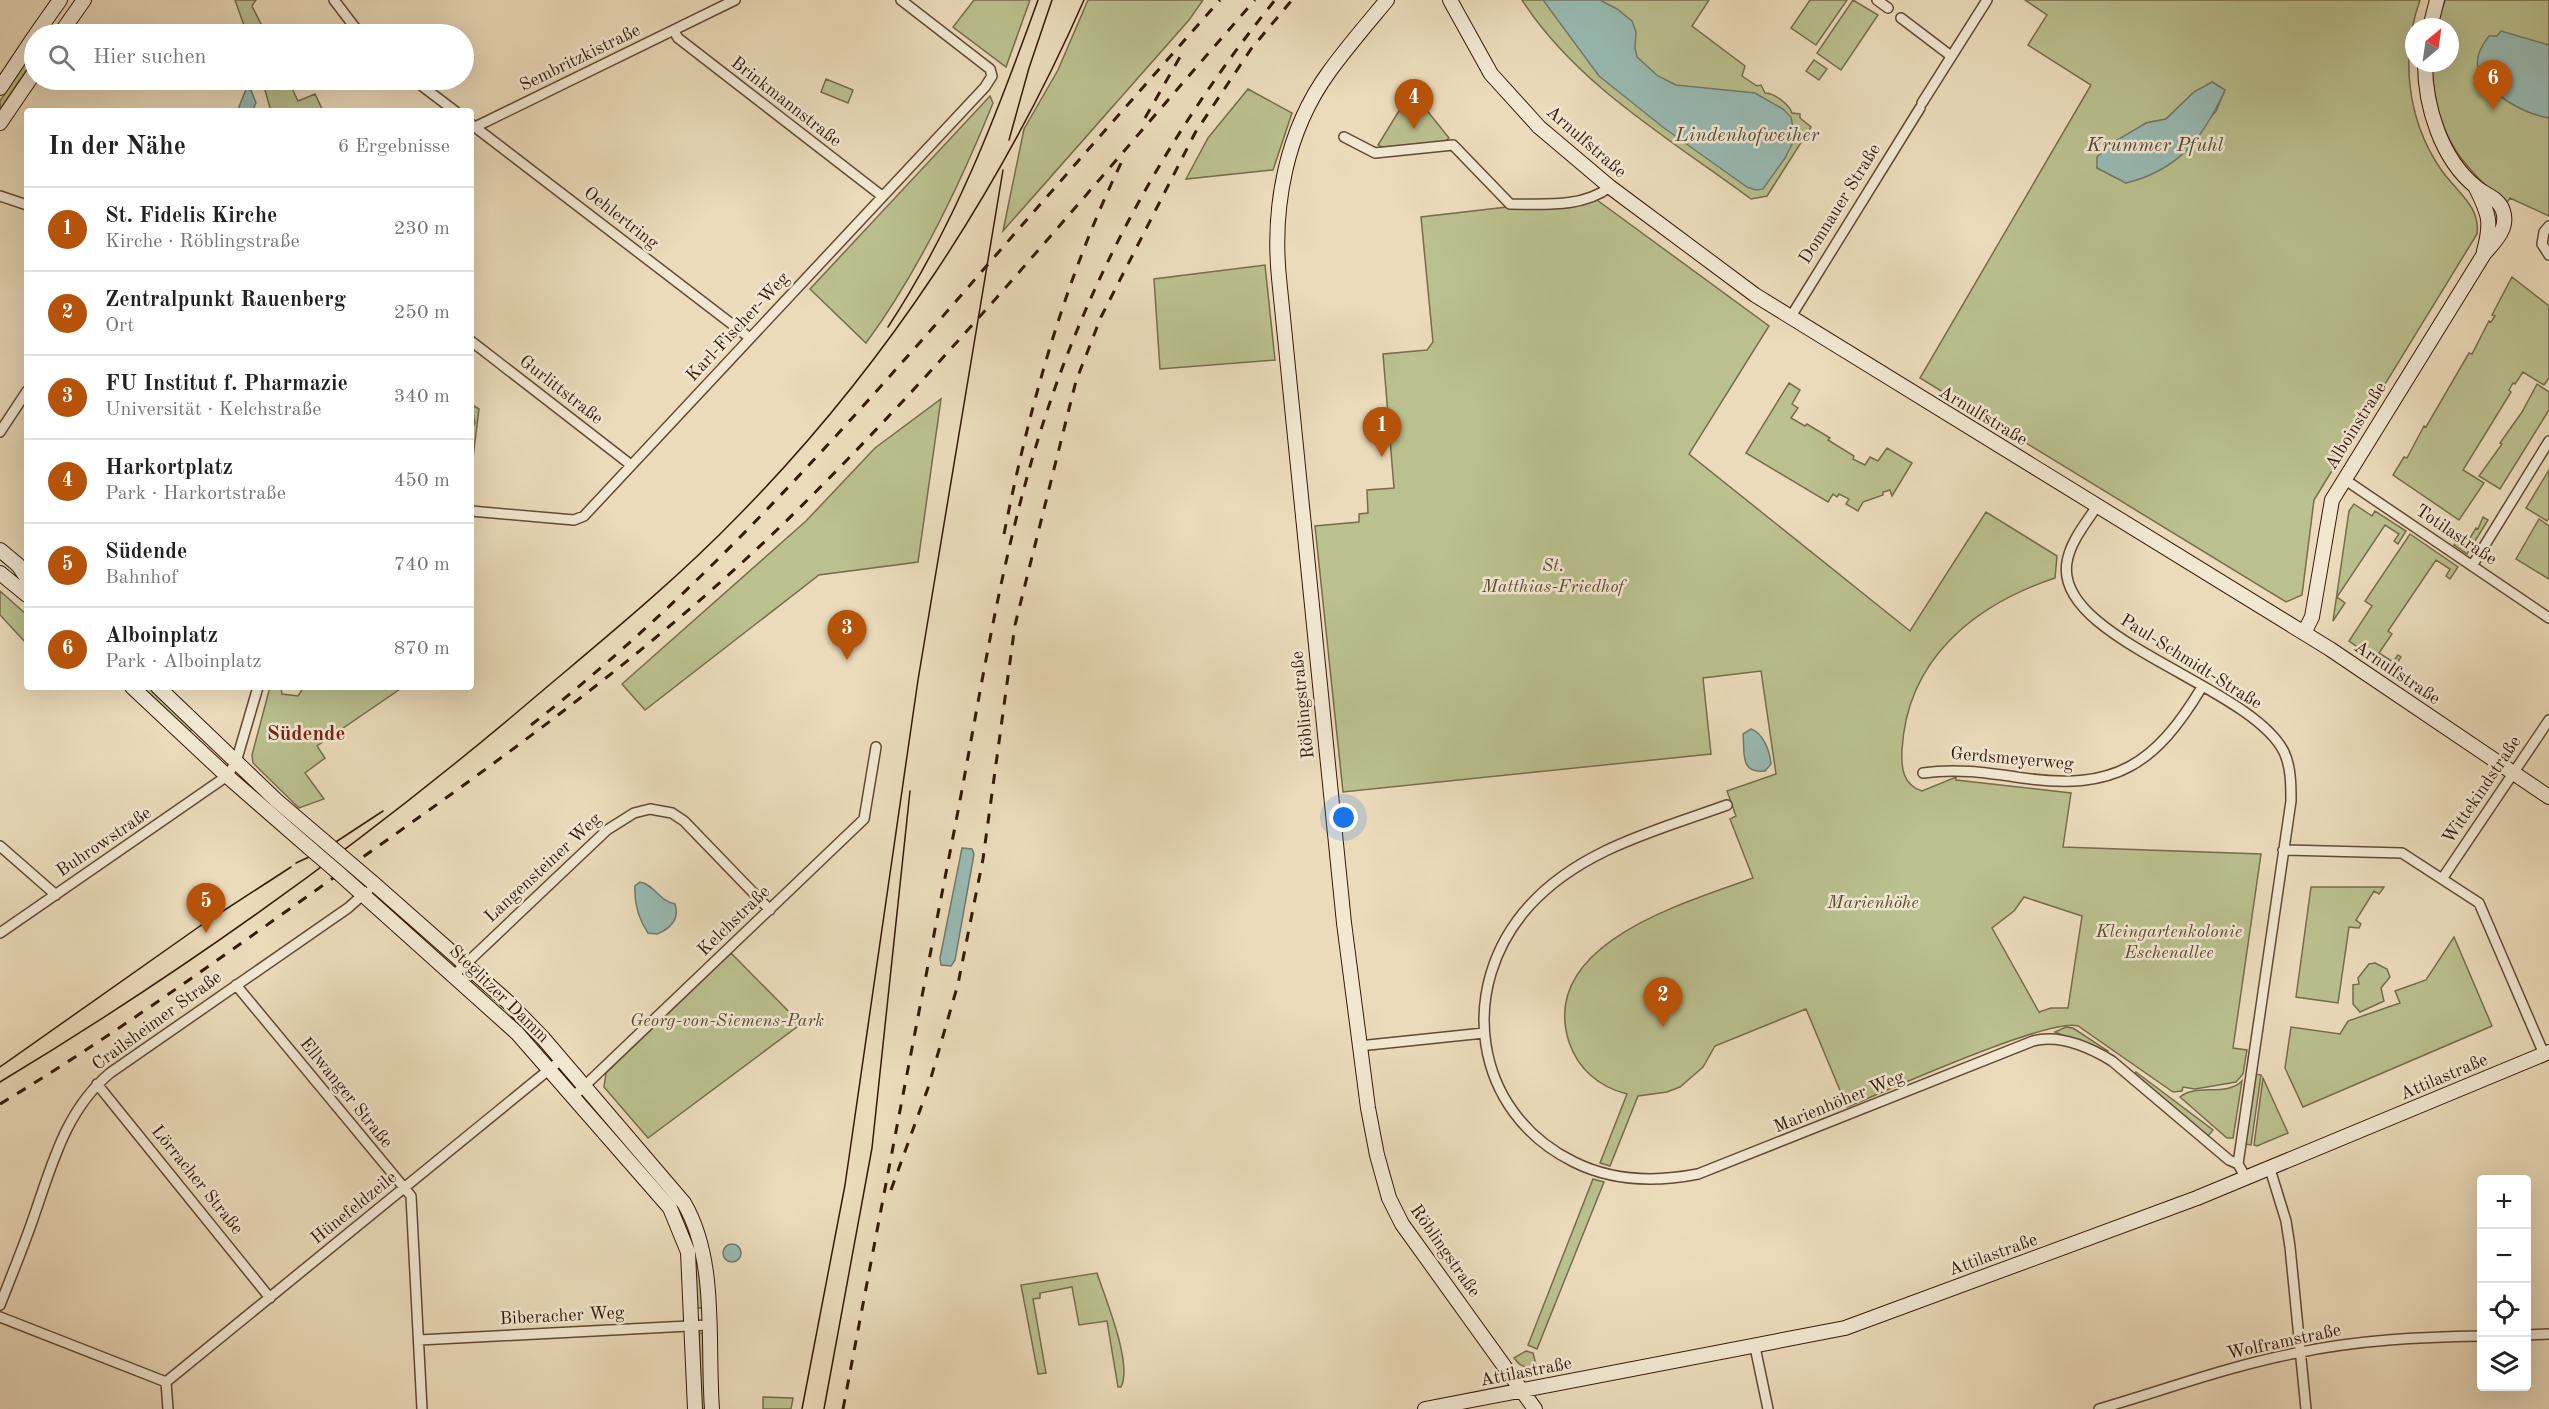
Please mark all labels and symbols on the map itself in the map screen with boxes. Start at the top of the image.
north arrow [2405,18,2459,72]
street label: Sembritzkistraße [517,21,643,95]
street label: Brinkmannstraße [727,54,845,150]
pin: 6 [2474,60,2512,110]
pin: 4 [1394,80,1434,129]
street label: Arnulfstraße [1543,103,1629,181]
water label: Lindenhofweiher [1674,126,1819,146]
water label: Krummer Pfuhl [2086,136,2224,156]
street label: Domnauer Straße [1796,141,1884,267]
street label: Oehlertring [580,183,662,253]
street label: Karl-Fischer-Weg [683,269,793,385]
street label: Gurlittstraße [516,352,606,428]
street label: Alboinstraße [2322,379,2390,473]
street label: Arnulfstraße [1936,383,2030,449]
pin: 1 [1362,408,1402,457]
street label: Totilastraße [2412,501,2500,569]
park label: St. Matthias-Friedhof [1481,557,1628,596]
pin: 3 [828,610,866,660]
street label: Paul-Schmidt-Straße [2117,611,2265,713]
street label: Arnulfstraße [2351,638,2443,708]
street label: Röblingstraße [1288,650,1318,760]
district label: Südende [267,724,345,745]
street label: Wittekindstraße [2439,733,2525,847]
street label: Gerdsmeyerweg [1950,745,2075,773]
your location [1329,803,1358,832]
street label: Buhrowstraße [53,804,155,880]
street label: Langensteiner Weg [481,810,605,926]
street label: Kelchstraße [694,882,774,960]
pin: 5 [186,884,226,933]
park label: Marienhöhe [1826,894,1919,912]
park label: Kleingartenkolonie Eschenallee [2095,923,2242,962]
street label: Steglitzer Damm [445,942,553,1046]
street label: Crailsheimer Straße [89,968,225,1074]
pin: 2 [1644,978,1682,1027]
park label: Georg-von-Siemens-Park [630,1012,824,1030]
street label: Ellwanger Straße [296,1034,396,1152]
street label: Attilastraße [2398,1051,2490,1103]
street label: Marienhöher Weg [1771,1068,1907,1136]
street label: Lörracher Straße [148,1122,246,1238]
street label: Hünefeldzeile [308,1168,400,1248]
street label: Röblingstraße [1407,1201,1483,1301]
street label: Attilastraße [1946,1231,2040,1279]
street label: Biberacher Weg [499,1304,625,1328]
street label: Wolframstraße [2225,1321,2343,1363]
street label: Attilastraße [1479,1354,1573,1390]

